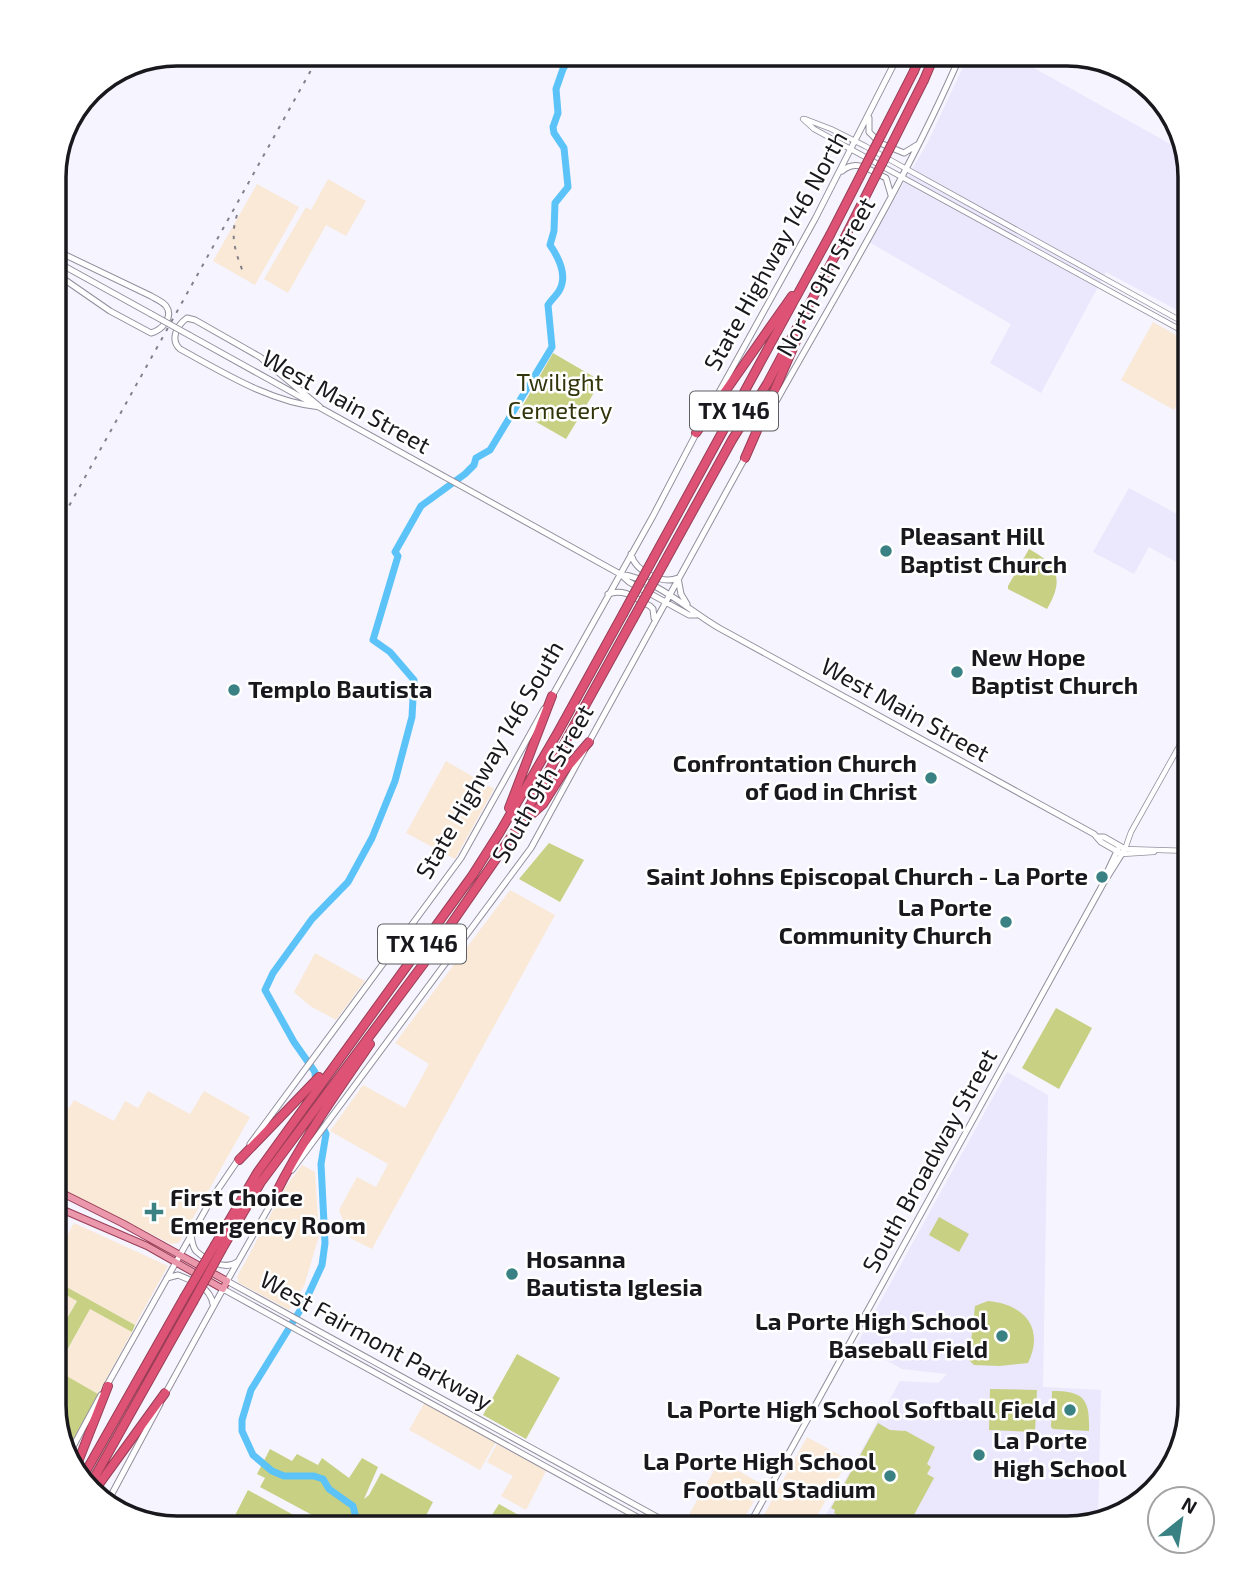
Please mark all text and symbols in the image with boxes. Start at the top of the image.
street label: State Highway 146 North [697,125,853,375]
street label: North 9th Street [769,192,880,361]
street label: West Main Street [257,342,436,459]
park label: Twilight Cemetery [508,367,613,424]
road number: TX 146 [690,392,778,430]
place label: Pleasant Hill Baptist Church [900,521,1067,578]
marker: Pleasant Hill Baptist Church [878,543,894,559]
street label: State Highway 146 South [409,635,569,883]
place label: New Hope Baptist Church [971,642,1138,699]
street label: West Main Street [816,650,995,767]
marker: New Hope Baptist Church [949,664,965,680]
place label: Templo Bautista [248,674,432,703]
marker: Templo Bautista [226,682,242,698]
street label: South 9th Street [485,699,599,868]
place label: Confrontation Church of God in Christ [673,748,917,805]
marker: Confrontation Church of God in Christ [923,770,939,786]
place label: Saint Johns Episcopal Church - La Porte [646,861,1088,890]
marker: Saint Johns Episcopal Church - La Porte [1094,869,1110,885]
place label: La Porte Community Church [779,892,992,949]
marker: La Porte Community Church [998,914,1014,930]
road number: TX 146 [378,925,466,964]
street label: South Broadway Street [855,1043,1002,1277]
place label: First Choice Emergency Room [170,1182,366,1239]
marker: First Choice Emergency Room [144,1202,164,1222]
place label: Hosanna Bautista Iglesia [526,1244,703,1301]
street label: West Fairmont Parkway [256,1264,498,1416]
marker: Hosanna Bautista Iglesia [504,1266,520,1282]
place label: La Porte High School Baseball Field [755,1306,988,1363]
marker: La Porte High School Baseball Field [994,1328,1010,1344]
place label: La Porte High School Softball Field [666,1394,1056,1423]
marker: La Porte High School Softball Field [1062,1402,1078,1418]
place label: La Porte High School [993,1425,1127,1482]
place label: La Porte High School Football Stadium [643,1446,876,1503]
marker: La Porte High School [971,1447,987,1463]
marker: La Porte High School Football Stadium [882,1468,898,1484]
north arrow [1146,1485,1216,1555]
text: N [1178,1491,1201,1518]

